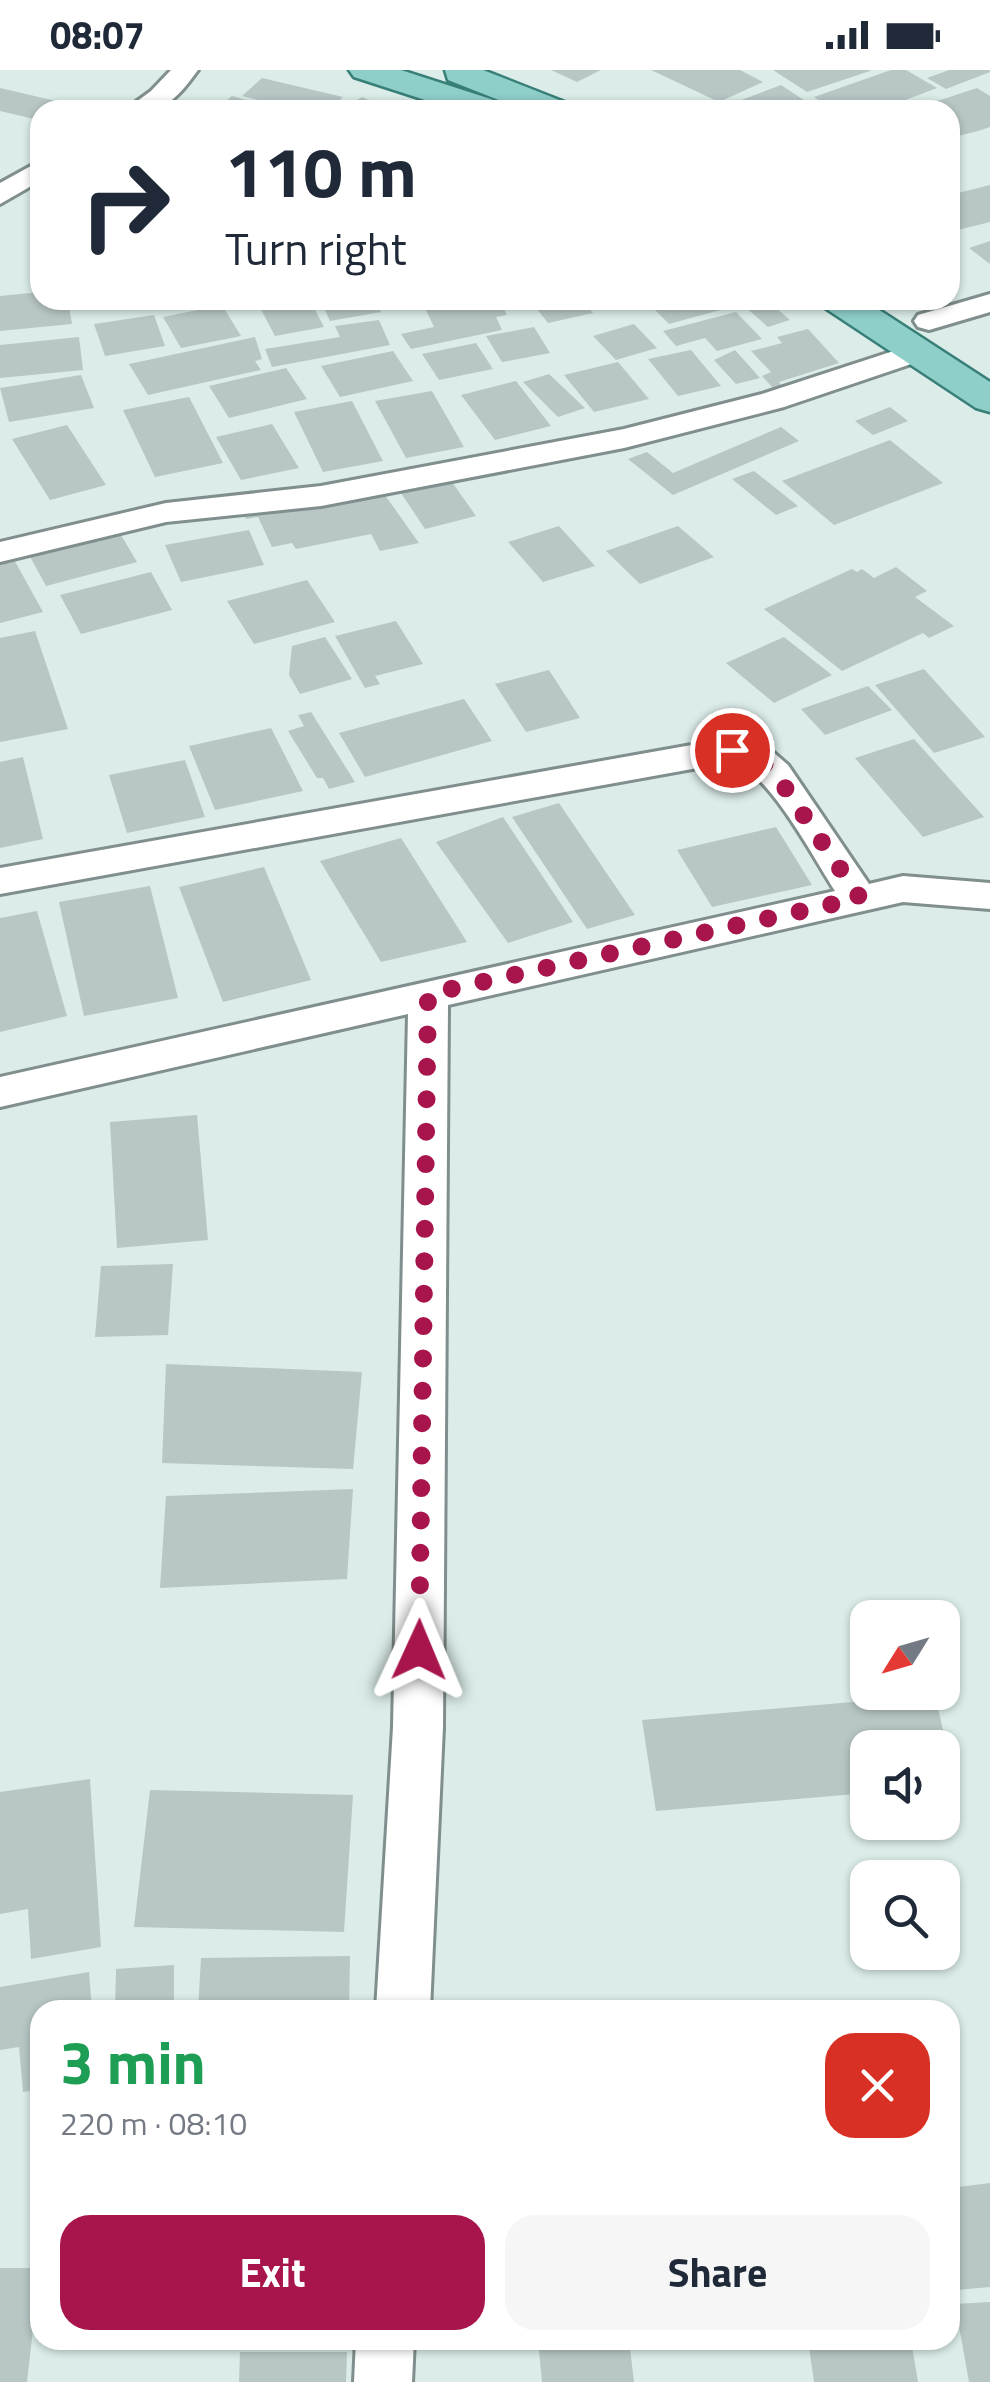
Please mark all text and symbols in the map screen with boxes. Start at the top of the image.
text: 08:07 [50,6,145,64]
text: 110 m [225,118,417,224]
icon: right [60,140,190,270]
text: Turn right [225,214,407,282]
pin [690,708,775,793]
icon: arrive [705,723,760,778]
position arrow [367,1598,471,1702]
north arrow [850,1600,960,1710]
map controls [850,1600,960,1970]
button: sound [850,1730,960,1840]
button: search [850,1860,960,1970]
text: 3 min [60,2016,206,2107]
button: close [825,2033,930,2138]
text: 220 m · 08:10 [60,2099,247,2147]
button: Exit [60,2215,485,2330]
button: Share [505,2215,930,2330]

